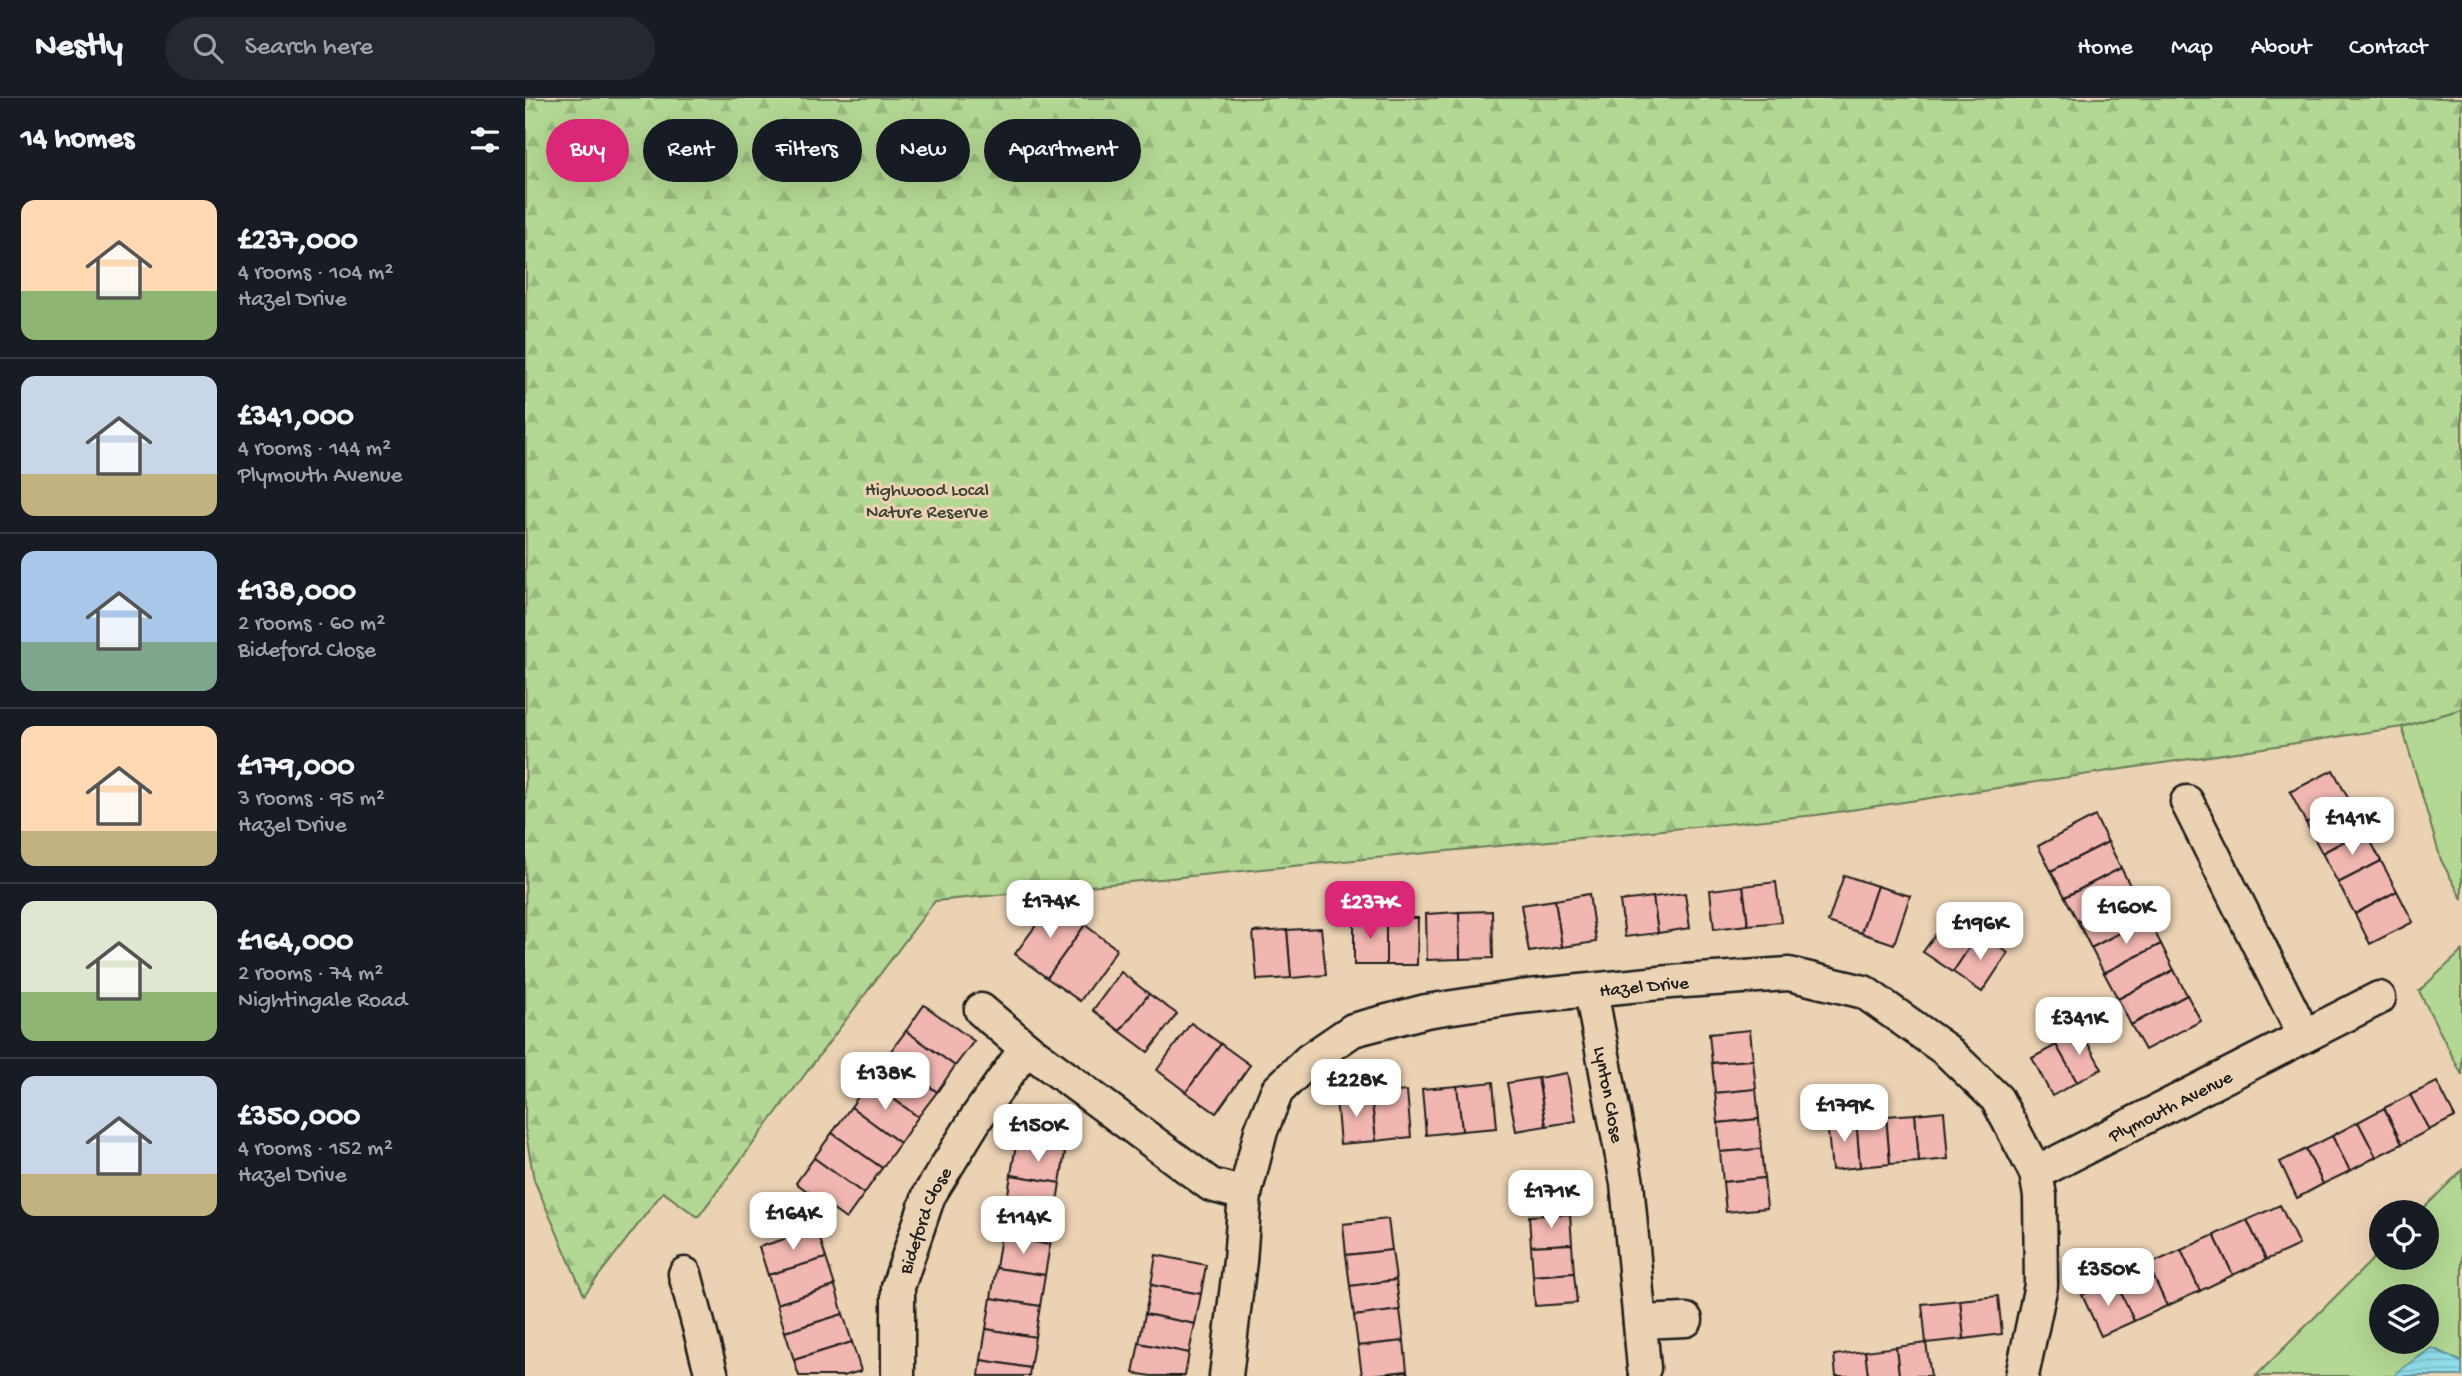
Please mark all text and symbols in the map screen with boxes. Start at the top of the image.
search box [165,17,655,80]
text: Nestly [35,29,123,67]
icon: search [189,29,227,67]
text: Search here [245,33,373,64]
text: Home [2077,34,2133,63]
text: Map [2171,34,2213,63]
text: About [2251,34,2311,63]
text: Contact [2349,34,2427,63]
chip: Buy [546,119,629,182]
chip: Rent [643,119,738,182]
chip: Filters [752,119,862,182]
chip: New [876,119,970,182]
chip: Apartment [984,119,1141,182]
icon: filters [466,121,504,159]
text: 14 homes [21,123,134,158]
text: £237,000 [238,225,358,260]
icon: home [77,228,161,312]
text: 4 rooms · 104 m² [238,260,393,287]
text: Hazel Drive [238,287,347,314]
text: £341,000 [238,401,354,436]
icon: home [77,404,161,488]
text: 4 rooms · 144 m² [238,436,391,463]
text: Plymouth Avenue [238,463,403,490]
park label: Highwood Local Nature Reserve [865,480,989,525]
text: £138,000 [238,576,356,611]
icon: home [77,579,161,663]
text: 2 rooms · 60 m² [238,611,385,638]
text: Bideford Close [238,638,376,665]
text: £179,000 [238,751,355,786]
icon: home [77,754,161,838]
text: 3 rooms · 95 m² [238,786,385,813]
pin: £141K [2303,798,2401,857]
text: £141K [2326,806,2378,833]
text: Hazel Drive [238,813,347,840]
pin: £174K [1001,880,1099,940]
pin: £237K [1321,882,1419,941]
pin: £160K [2077,886,2175,946]
text: £174K [1022,889,1078,916]
text: £237K [1341,890,1399,917]
text: £160K [2098,895,2154,922]
pin: £196K [1931,902,2029,962]
text: £196K [1952,911,2008,938]
text: £164,000 [238,926,353,961]
icon: home [77,929,161,1013]
text: 2 rooms · 74 m² [238,961,383,988]
street label: Hazel Drive [1599,973,1690,1004]
text: Nightingale Road [238,988,407,1015]
pin: £341K [2030,998,2128,1057]
text: £341K [2052,1006,2106,1033]
street label: Lynton Close [1587,1045,1627,1145]
pin: £138K [836,1052,934,1112]
pin: £228K [1307,1060,1405,1119]
text: £138K [857,1061,913,1088]
street label: Plymouth Avenue [2105,1067,2237,1150]
text: £228K [1327,1068,1385,1095]
pin: £179K [1795,1084,1893,1144]
text: £179K [1816,1093,1872,1120]
text: £350,000 [238,1101,360,1136]
icon: home [77,1104,161,1188]
pin: £150K [989,1104,1087,1164]
text: £150K [1009,1113,1067,1140]
text: 4 rooms · 152 m² [238,1136,393,1163]
text: Hazel Drive [238,1163,347,1190]
street label: Bideford Close [895,1163,959,1279]
pin: £171K [1502,1170,1600,1230]
text: £171K [1524,1179,1578,1206]
pin: £164K [744,1192,842,1252]
pin: £114K [974,1196,1072,1256]
map controls [2369,1200,2439,1354]
button: locate [2369,1200,2439,1270]
text: £164K [766,1201,820,1228]
text: £114K [997,1205,1049,1232]
pin: £350K [2059,1248,2157,1308]
text: £350K [2078,1257,2138,1284]
button: layers [2369,1284,2439,1354]

